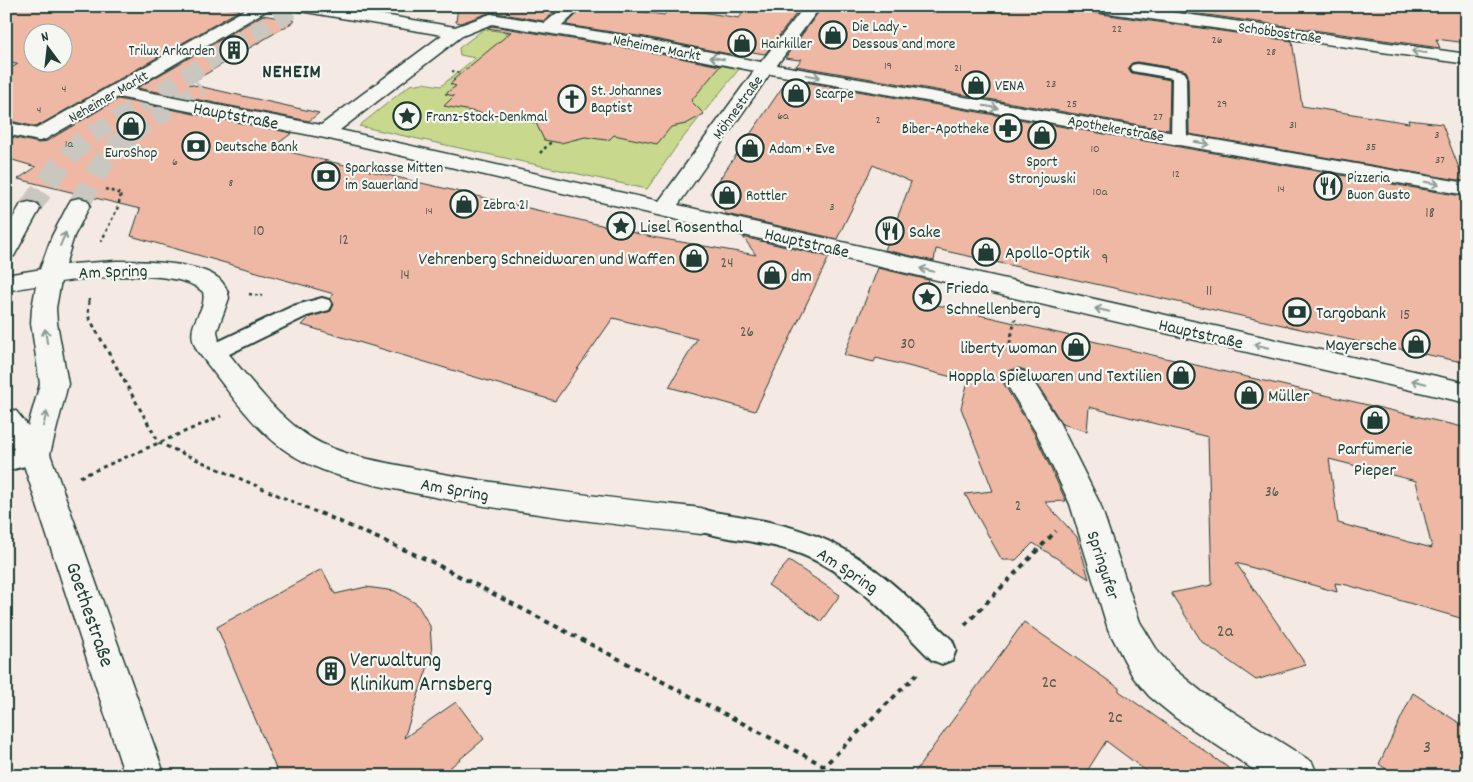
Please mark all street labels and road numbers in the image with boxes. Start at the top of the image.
street label: Schobbostraße [1237,17,1323,51]
street label: Neheimer Markt [611,30,703,68]
street label: Neheimer Markt [65,66,154,130]
street label: Möhnestraße [708,71,770,145]
street label: Hauptstraße [191,97,280,138]
street label: Apothekerstraße [1066,111,1166,149]
street label: Hauptstraße [762,223,851,266]
street label: Am Spring [78,260,148,287]
street label: Hauptstraße [1156,314,1245,357]
street label: Am Spring [419,473,491,510]
street label: Springufer [1079,528,1125,604]
street label: Am Spring [811,543,882,601]
street label: Goethestraße [56,558,120,672]

